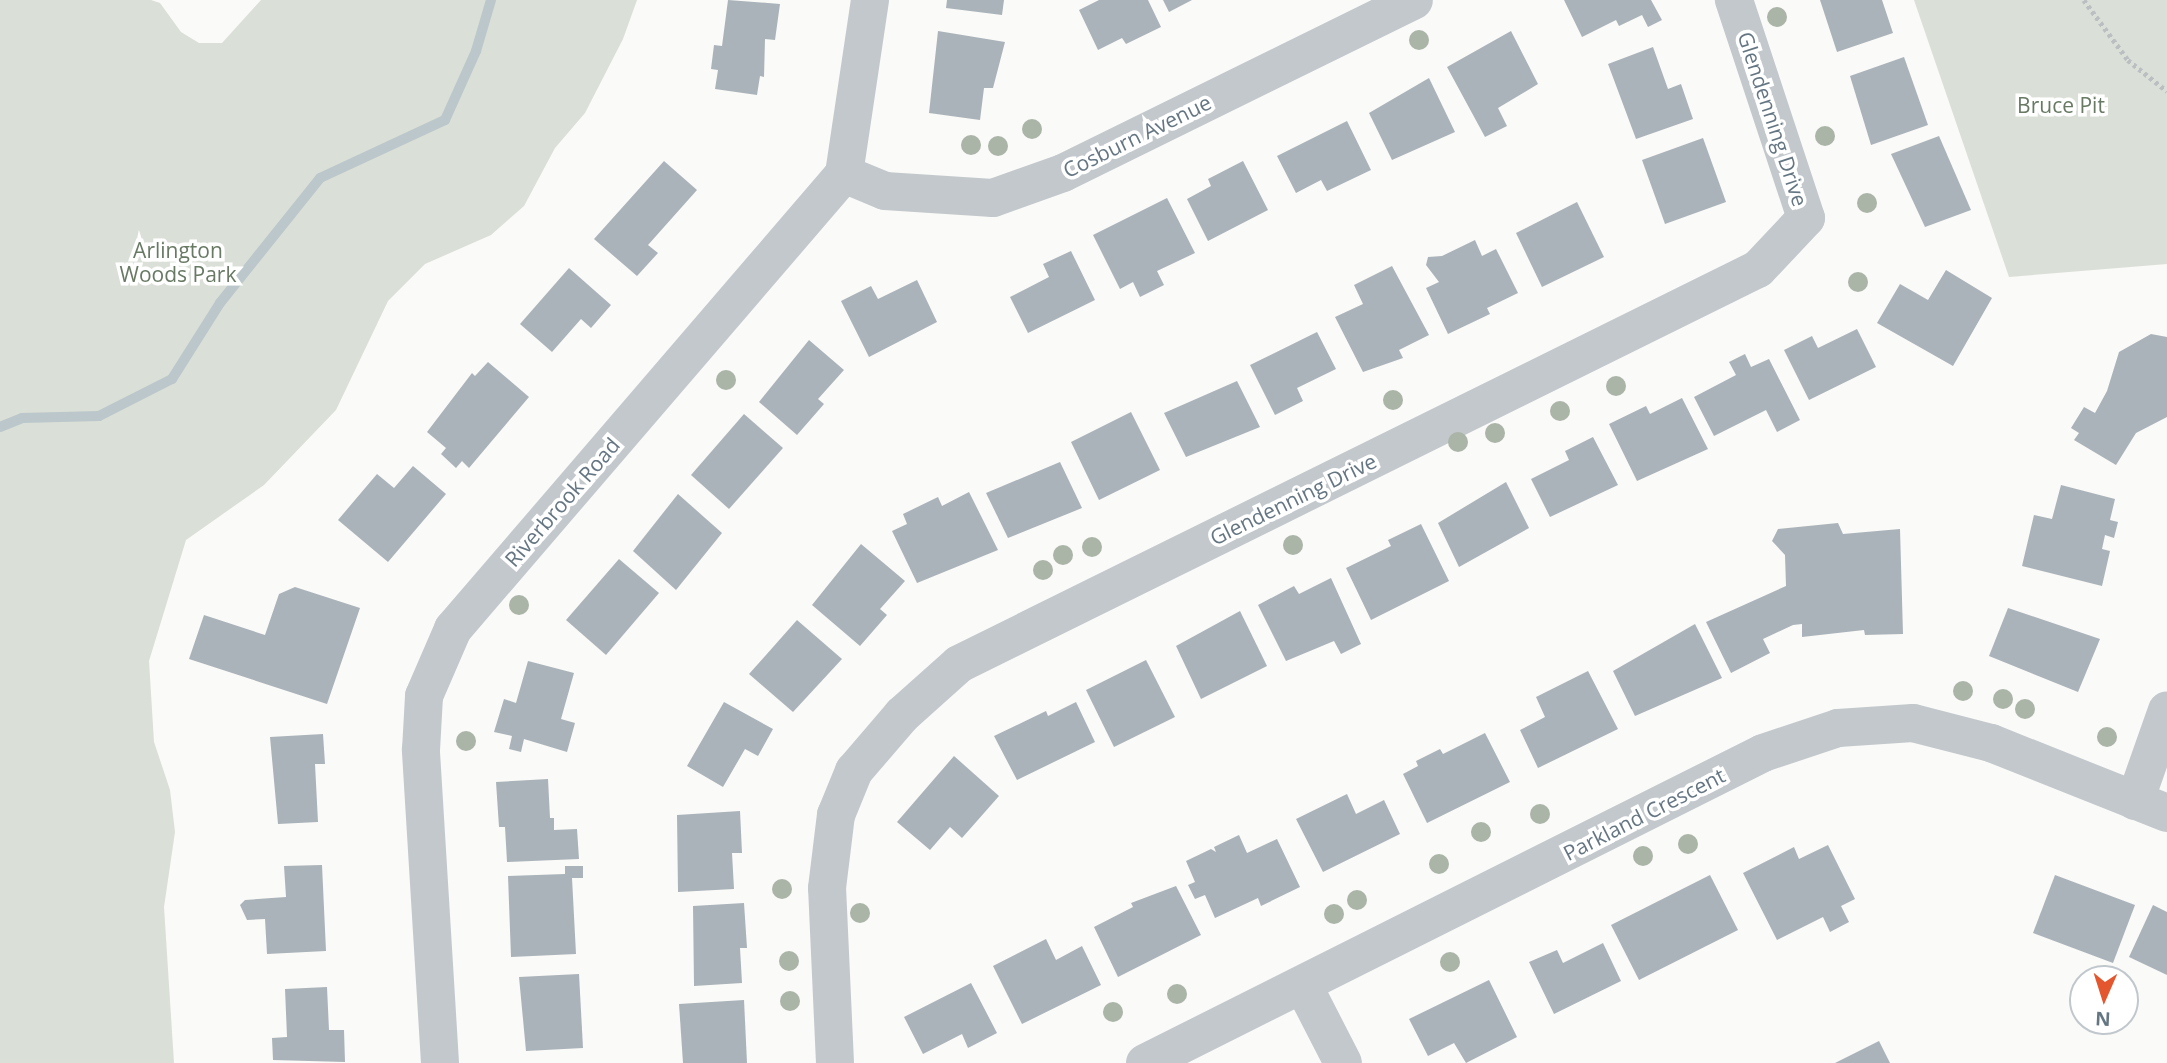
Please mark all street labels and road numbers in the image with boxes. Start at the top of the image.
street label: Glendenning Drive [1733,29,1813,209]
street label: Cosburn Avenue [1059,89,1215,183]
street label: Riverbrook Road [499,432,625,572]
street label: Glendenning Drive [1206,448,1380,550]
street label: Parkland Crescent [1559,762,1729,866]

